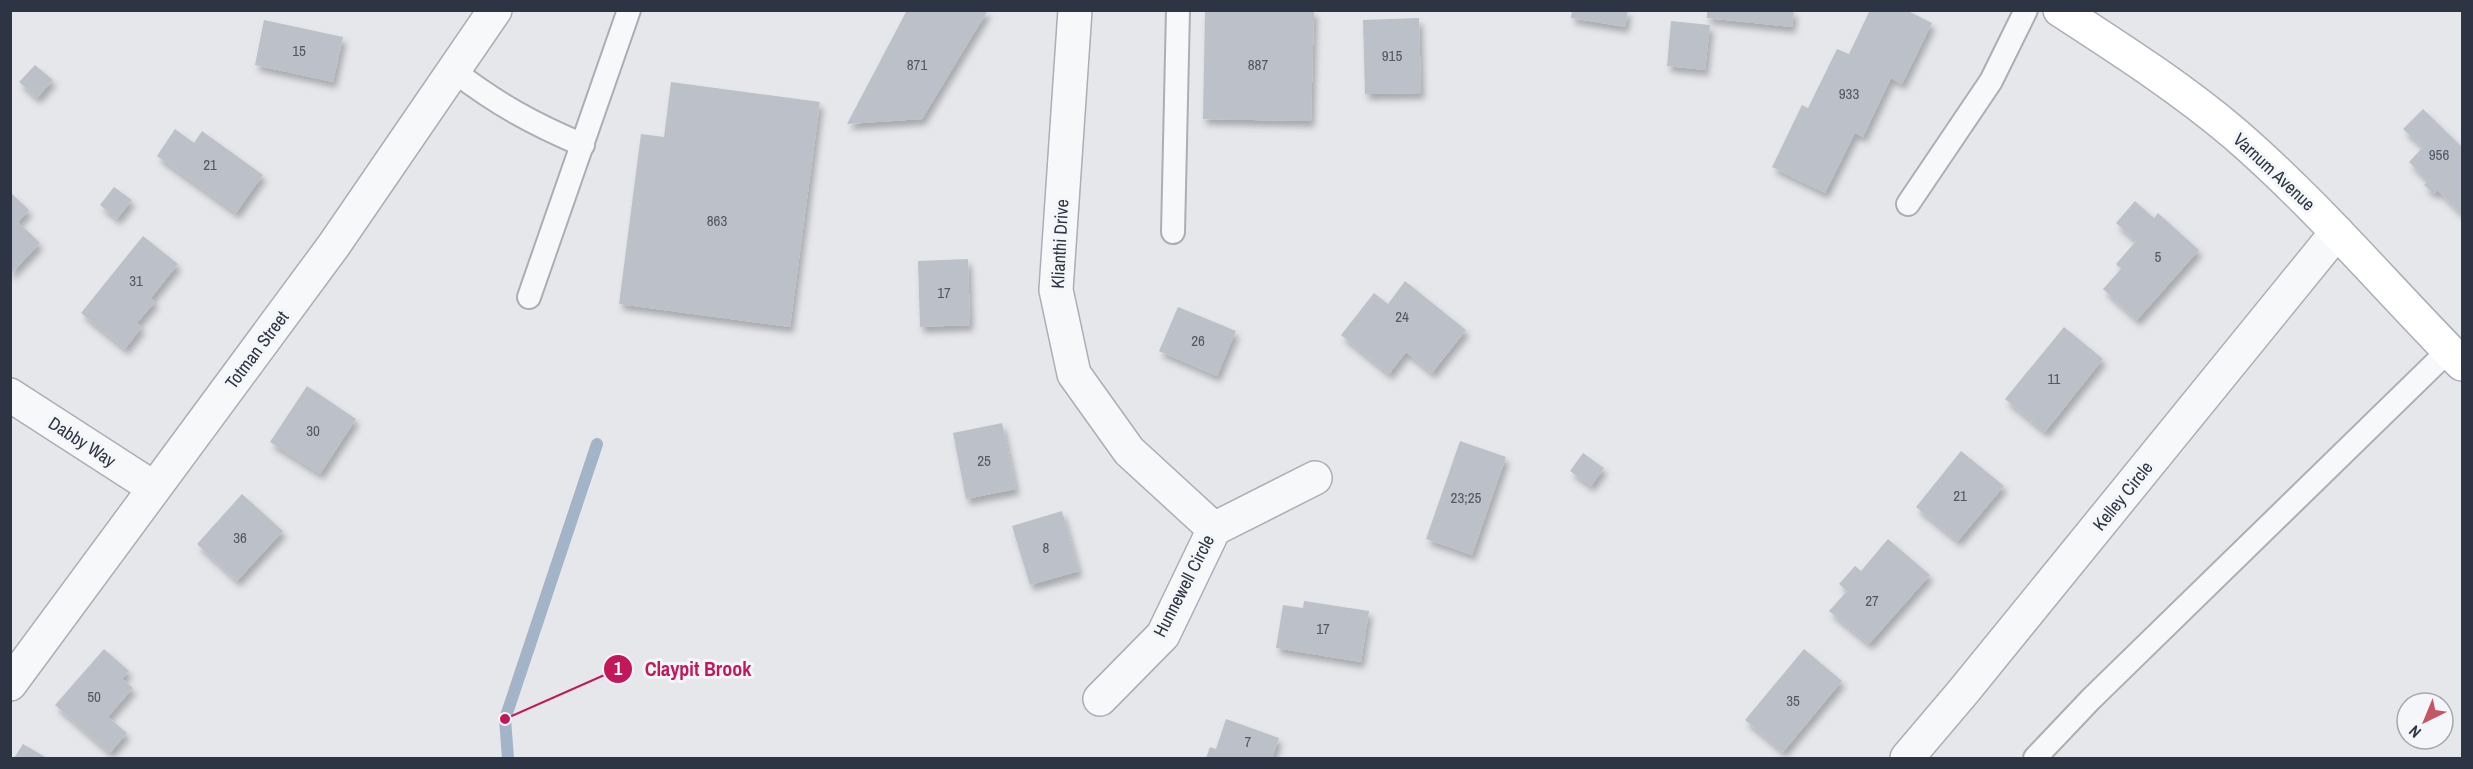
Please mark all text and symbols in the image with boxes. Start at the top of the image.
house number: 15 [292,40,306,61]
house number: 915 [1382,45,1402,66]
house number: 871 [907,54,927,75]
house number: 887 [1248,54,1268,75]
house number: 933 [1839,83,1859,104]
street label: Varnum Avenue [2228,127,2321,216]
house number: 956 [2429,144,2449,165]
house number: 21 [203,154,217,175]
street label: Klianthi Drive [1045,199,1074,289]
house number: 863 [707,210,727,231]
house number: 5 [2155,246,2162,267]
house number: 31 [129,270,143,291]
house number: 17 [937,282,951,303]
street label: Totman Street [219,305,294,394]
house number: 24 [1395,306,1409,327]
house number: 26 [1191,330,1205,351]
house number: 11 [2048,368,2061,389]
street label: Dabby Way [44,410,121,473]
house number: 30 [306,420,320,441]
house number: 25 [977,450,991,471]
street label: Kelley Circle [2087,456,2158,536]
house number: 21 [1953,485,1967,506]
house number: 23;25 [1451,487,1482,508]
house number: 36 [233,527,247,548]
street label: Hunnewell Circle [1147,530,1220,641]
house number: 8 [1043,537,1050,558]
house number: 27 [1865,590,1879,611]
house number: 17 [1316,618,1330,639]
callout: Claypit Brook [603,650,763,688]
text: Claypit Brook [645,655,752,682]
text: 1 [614,656,623,681]
house number: 50 [87,686,101,707]
house number: 35 [1786,690,1800,711]
north arrow [2395,691,2455,751]
text: N [2404,721,2426,743]
house number: 7 [1245,731,1252,752]

